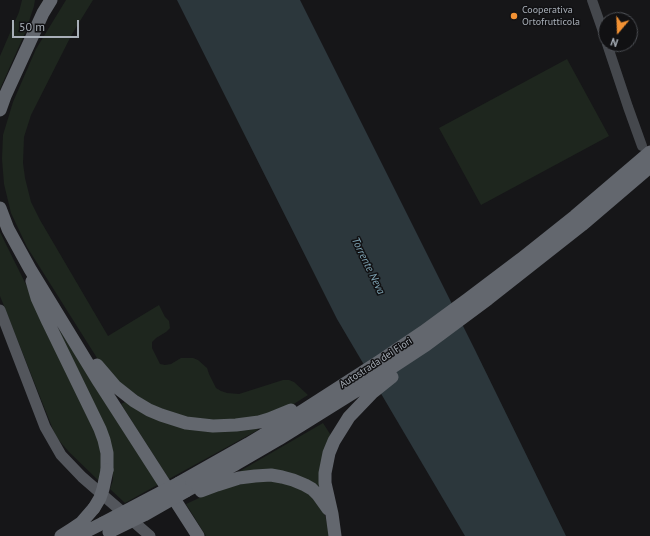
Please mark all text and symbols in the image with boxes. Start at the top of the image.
place label: Cooperativa Ortofrutticola [522,4,580,28]
marker: Cooperativa Ortofrutticola [509,11,519,21]
scale bar [14,12,81,38]
north arrow [598,12,638,52]
text: 50 m [19,19,45,34]
text: N [609,35,620,50]
water label: Torrente Neva [349,235,387,297]
street label: Autostrada dei Fiori [338,335,414,391]

